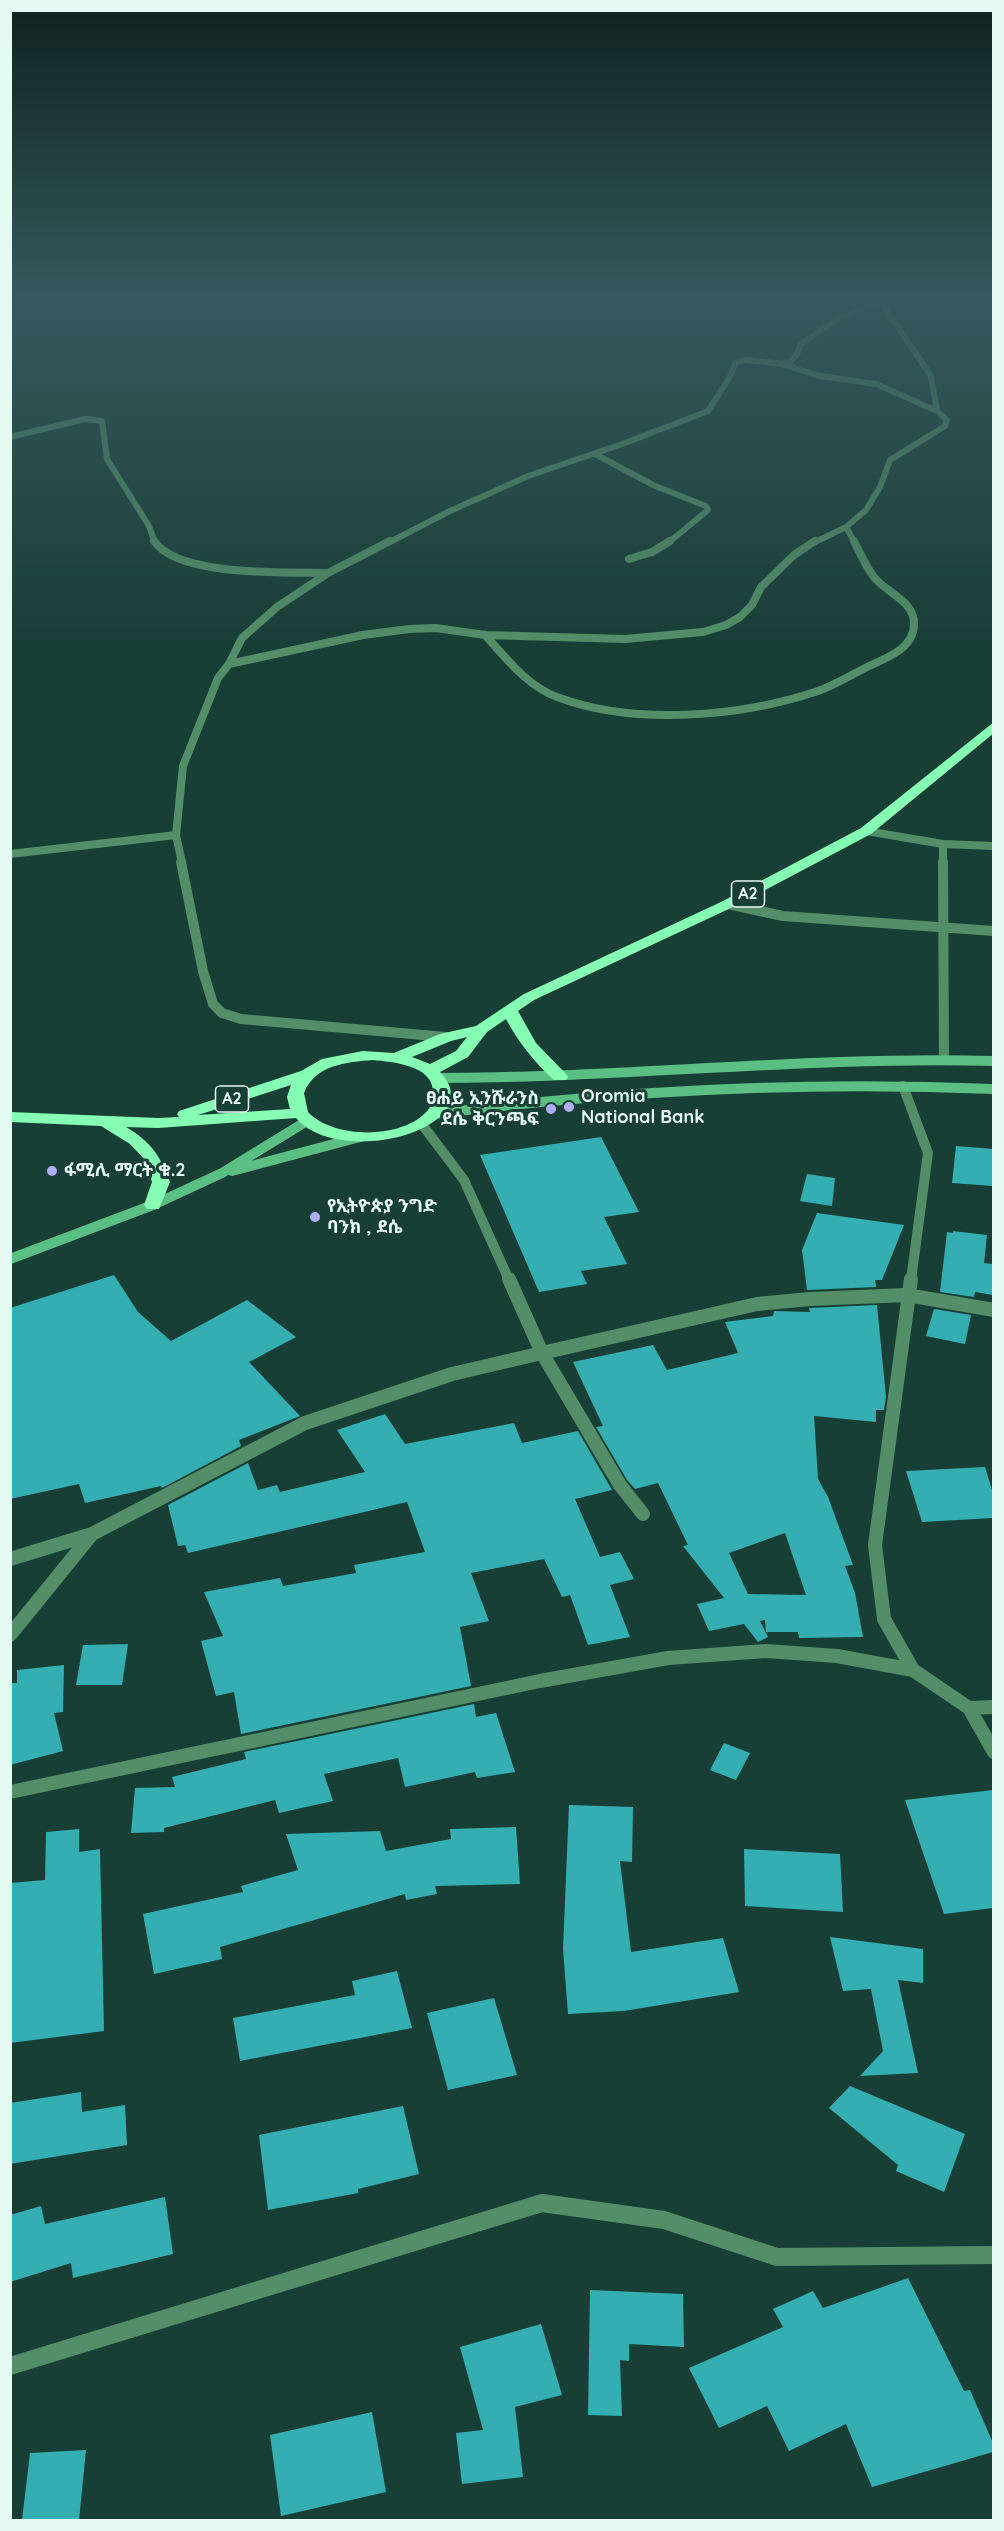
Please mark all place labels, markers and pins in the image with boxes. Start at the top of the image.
place label: Oromia National Bank [581,1086,704,1128]
place label: ፀሐይ ኢንሹራንስ ደሴ ቅርንጫፍ [426,1088,539,1130]
marker: Oromia National Bank [562,1100,576,1114]
marker: ፀሐይ ኢንሹራንስ ደሴ ቅርንጫፍ [544,1102,558,1116]
place label: ፋሚሊ ማርት ቁ.2 [64,1160,185,1182]
marker: ፋሚሊ ማርት ቁ.2 [45,1164,59,1178]
place label: የኢትዮጵያ ንግድ ባንክ , ደሴ [327,1196,437,1238]
marker: የኢትዮጵያ ንግድ ባንክ , ደሴ [308,1210,322,1224]

